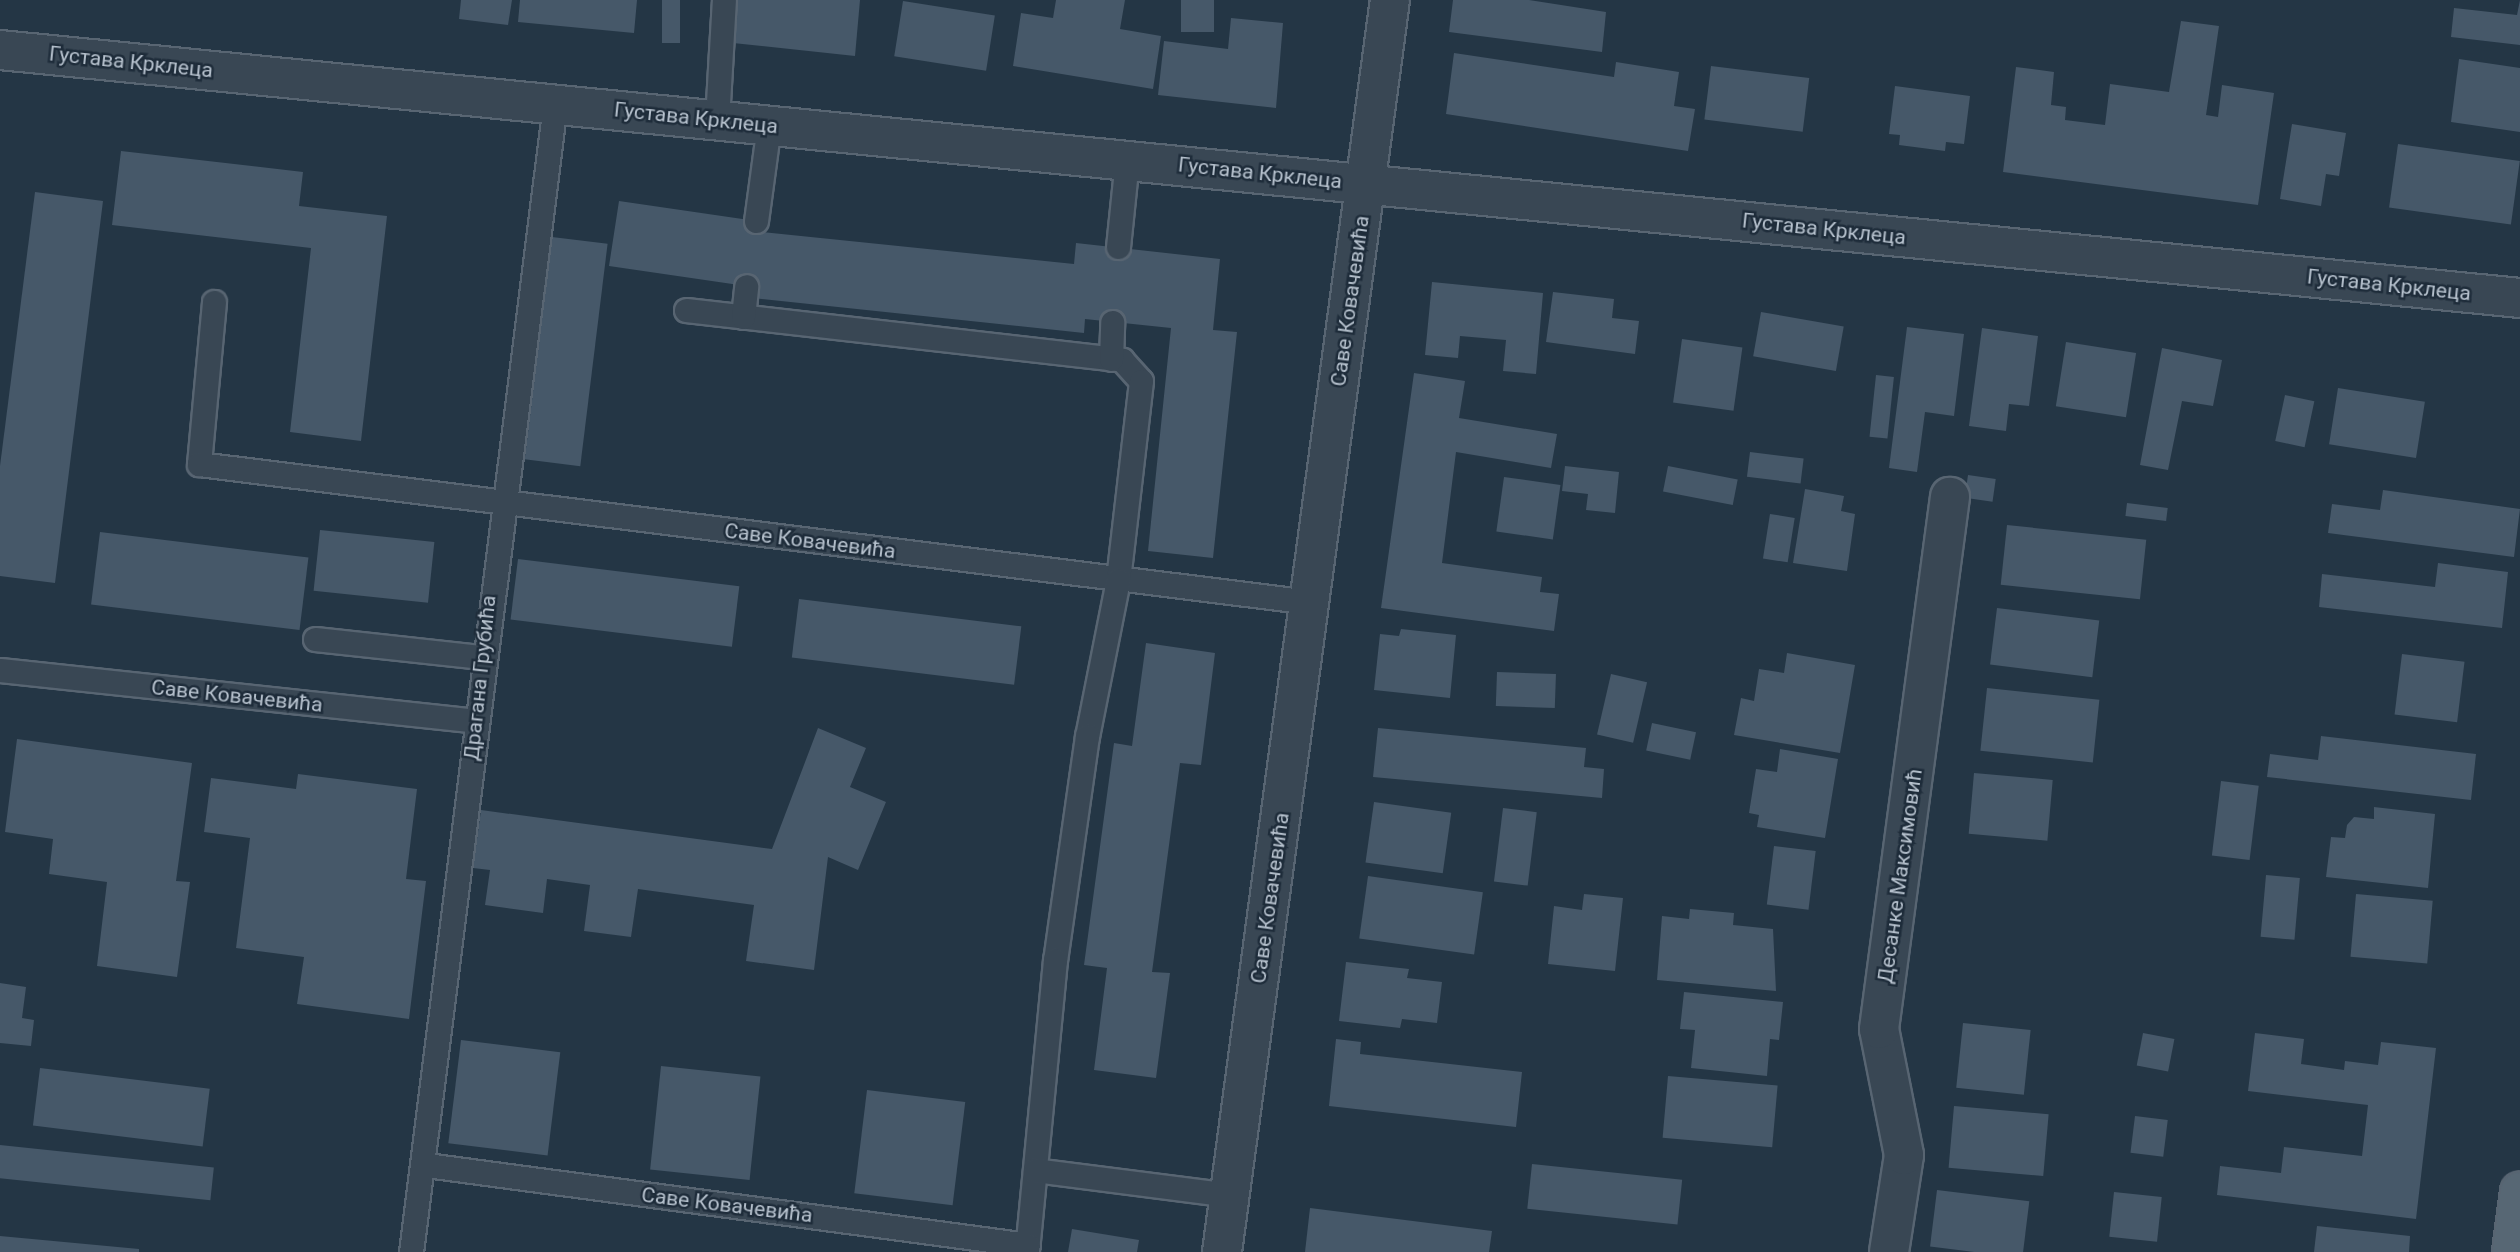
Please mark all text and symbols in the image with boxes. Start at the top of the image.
street label: Густава Крклеца [48,41,214,83]
street label: Густава Крклеца [613,97,779,139]
street label: Густава Крклеца [1177,152,1343,194]
street label: Густава Крклеца [1741,208,1907,250]
street label: Саве Ковачевића [1326,214,1374,388]
street label: Густава Крклеца [2306,264,2472,306]
street label: Саве Ковачевића [723,518,897,564]
street label: Драгана Грубића [459,594,501,762]
street label: Саве Ковачевића [150,674,324,718]
street label: Десанке Максимовић [1872,767,1928,985]
street label: Саве Ковачевића [1246,811,1294,985]
street label: Саве Ковачевића [640,1182,814,1228]

